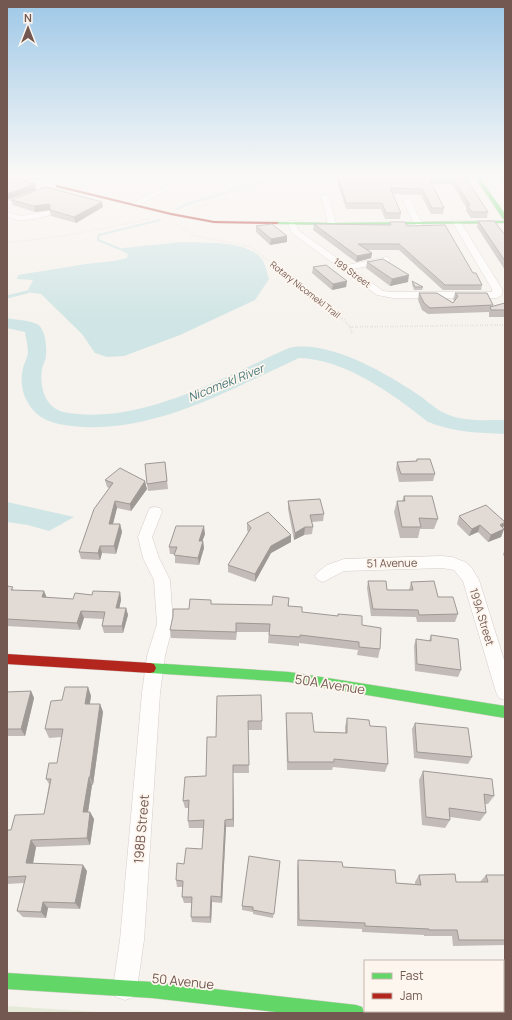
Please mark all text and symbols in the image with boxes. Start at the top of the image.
north arrow [8,8,48,48]
text: N [24,10,32,25]
street label: 199 Street [331,255,374,291]
street label: Rotary Nicomekl Trail [267,258,343,321]
water label: Nicomekl River [185,359,268,405]
street label: 51 Avenue [367,555,418,570]
street label: 199A Street [467,586,498,647]
street label: 50A Avenue [294,670,367,698]
street label: 198B Street [129,794,153,864]
legend [364,960,504,1012]
text: Fast [400,967,424,984]
street label: 50 Avenue [151,969,215,993]
text: Jam [400,987,422,1004]

